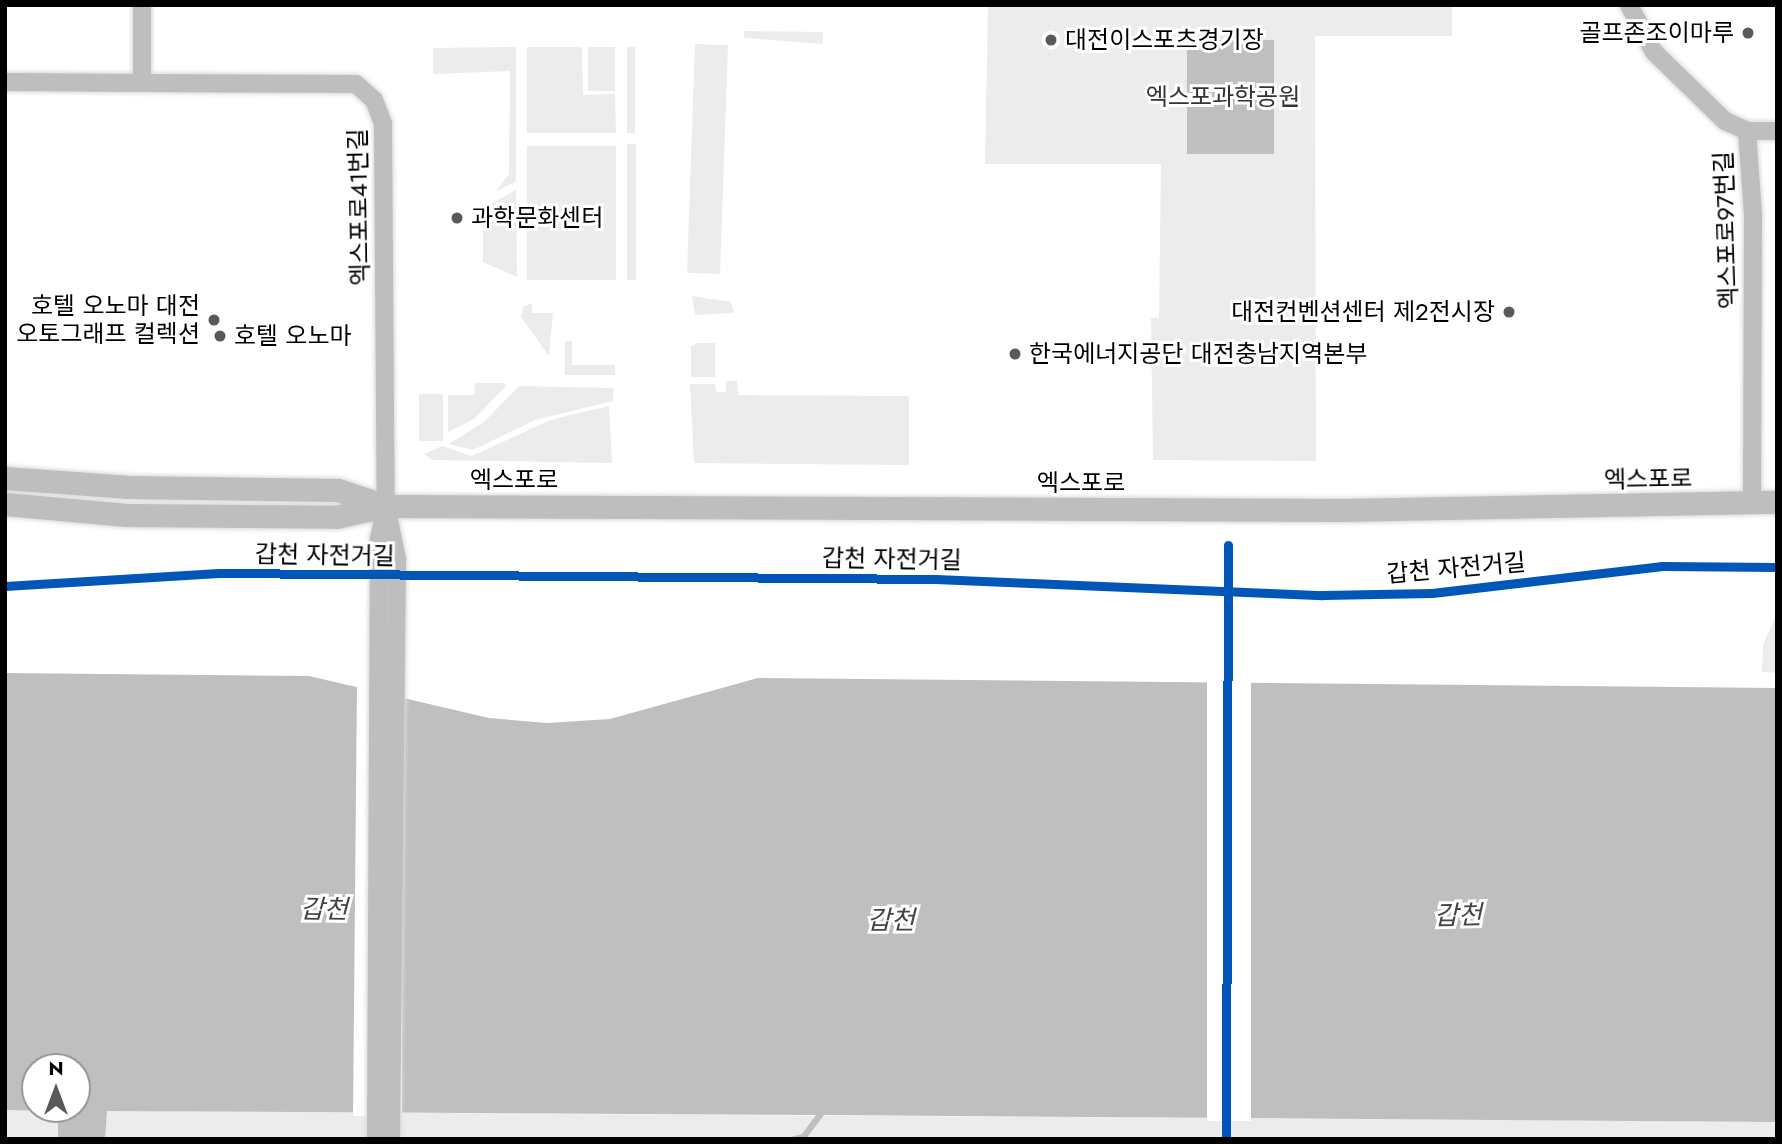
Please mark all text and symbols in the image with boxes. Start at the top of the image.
place label: 골프존조이마루 [1579,19,1734,47]
marker: 골프존조이마루 [1740,25,1756,41]
place label: 대전이스포츠경기장 [1065,26,1264,54]
marker: 대전이스포츠경기장 [1043,32,1059,48]
park label: 엑스포과학공원 [1146,83,1300,111]
street label: 엑스포로41번길 [343,128,375,286]
street label: 엑스포로97번길 [1709,150,1743,310]
place label: 과학문화센터 [471,204,603,232]
marker: 과학문화센터 [449,210,465,226]
place label: 호텔 오노마 대전 오토그래프 컬렉션 [16,292,200,348]
place label: 대전컨벤션센터 제2전시장 [1231,298,1495,326]
marker: 대전컨벤션센터 제2전시장 [1501,304,1517,320]
marker: 호텔 오노마 대전 오토그래프 컬렉션 [206,312,222,328]
place label: 호텔 오노마 [234,322,352,350]
marker: 호텔 오노마 [212,328,228,344]
place label: 한국에너지공단 대전충남지역본부 [1029,340,1367,368]
marker: 한국에너지공단 대전충남지역본부 [1007,346,1023,362]
street label: 엑스포로 [1604,464,1692,494]
street label: 엑스포로 [470,466,558,494]
street label: 엑스포로 [1037,469,1125,497]
street label: 갑천 자전거길 [255,539,395,571]
street label: 갑천 자전거길 [822,543,962,575]
street label: 갑천 자전거길 [1385,548,1527,588]
water label: 갑천 [300,894,348,926]
water label: 갑천 [1434,900,1482,932]
water label: 갑천 [867,905,915,937]
north arrow [21,1053,91,1123]
text: N [48,1055,64,1082]

